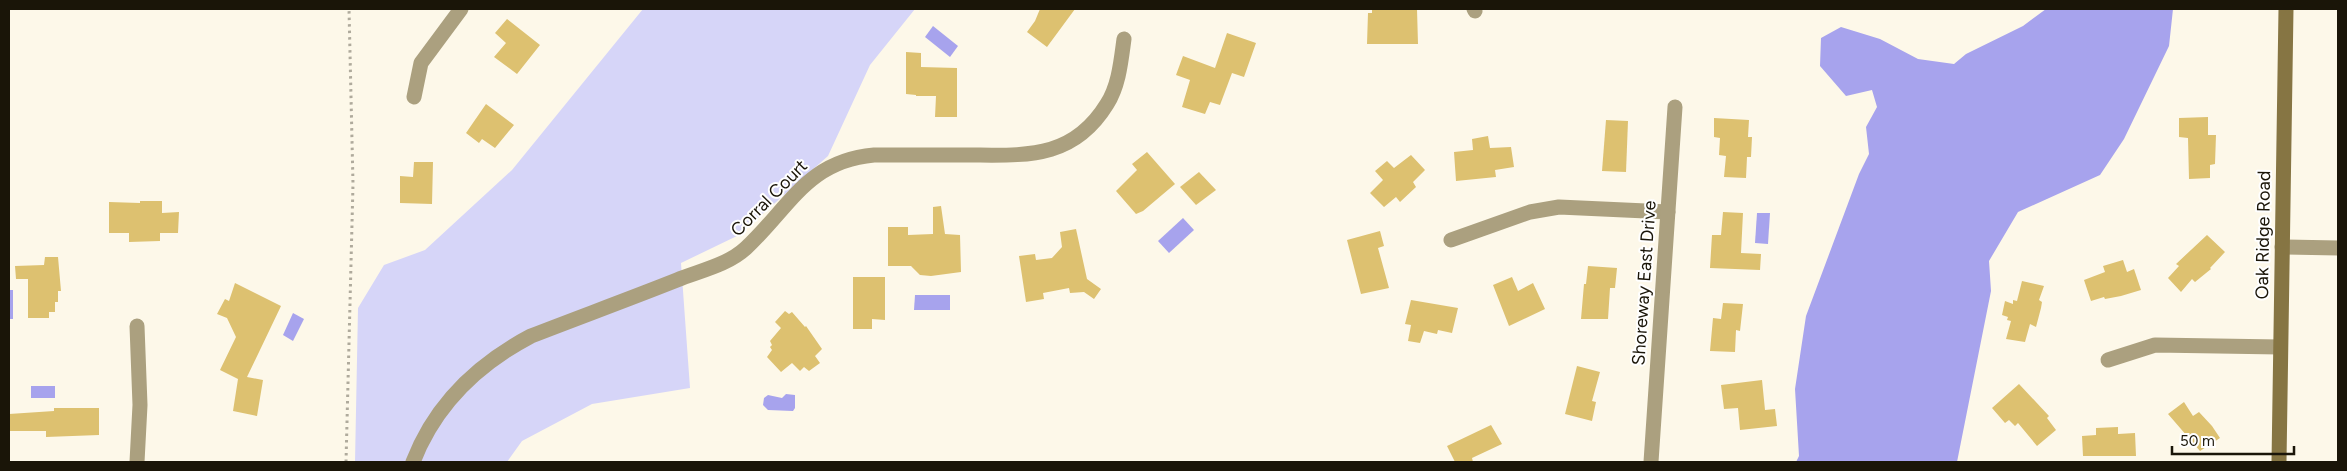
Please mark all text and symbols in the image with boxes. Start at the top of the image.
street label: Corral Court [726,155,812,241]
street label: Oak Ridge Road [2251,171,2275,299]
street label: Shoreway East Drive [1627,200,1661,366]
scale bar [2172,424,2294,456]
text: 50 m [2180,432,2215,450]

